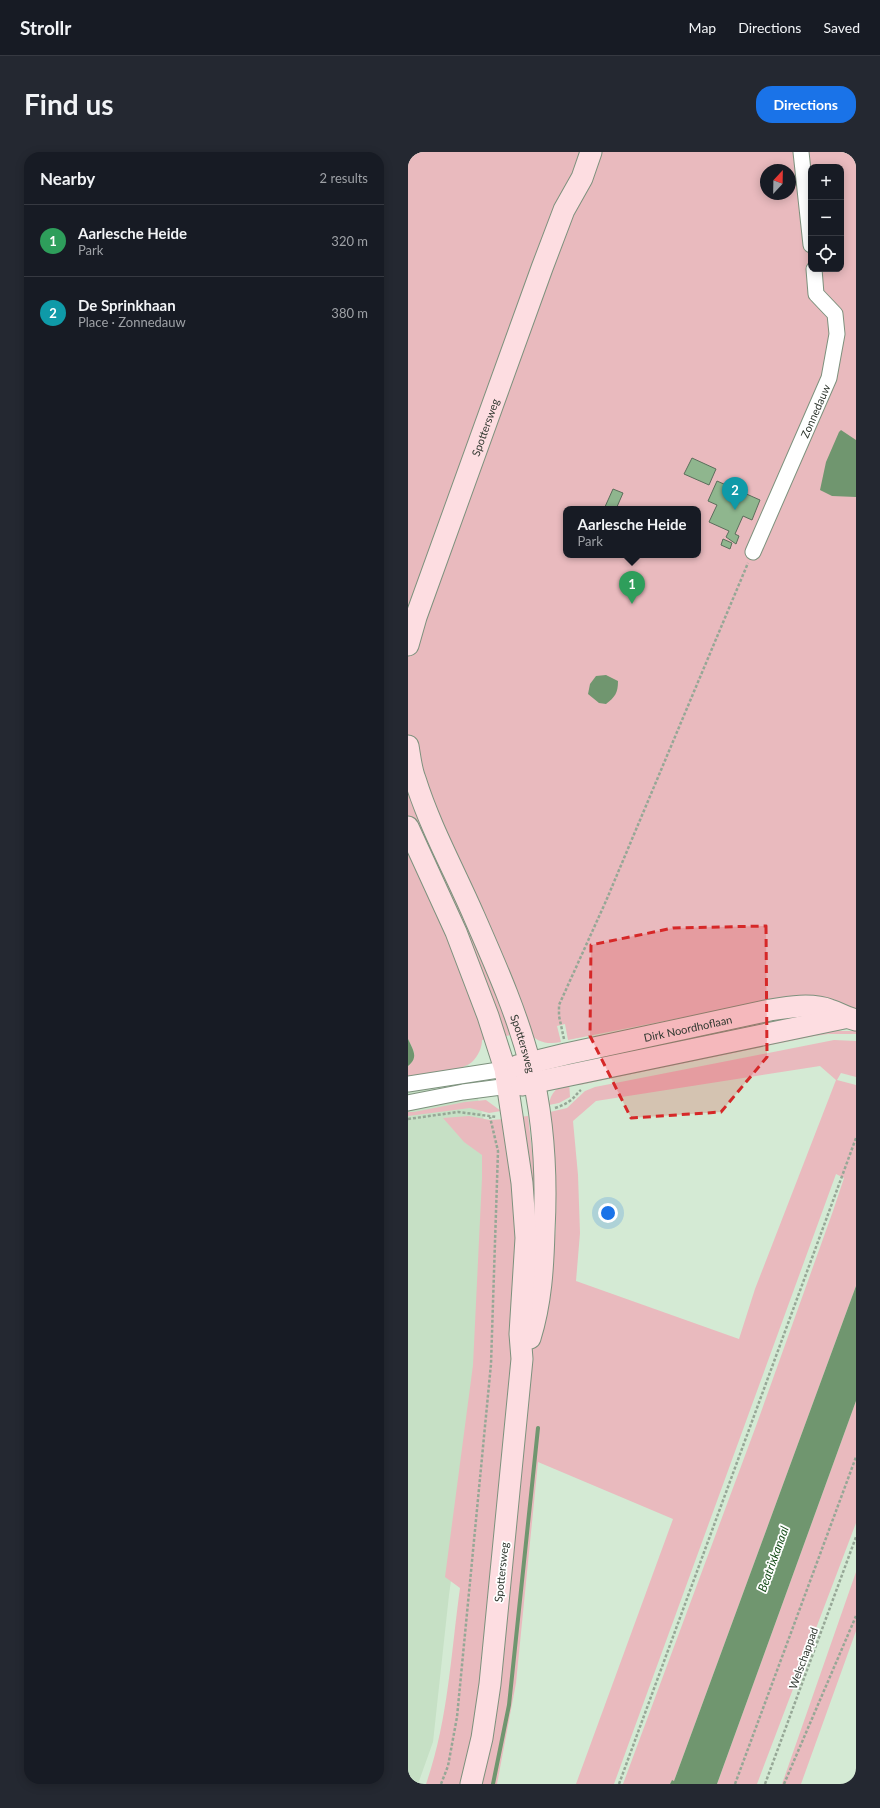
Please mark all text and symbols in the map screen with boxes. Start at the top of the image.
text: Strollr [20,16,71,39]
text: Map [689,19,716,36]
text: Directions [738,19,801,36]
text: Saved [823,19,860,36]
button: Directions [756,86,856,123]
text: Find us [24,87,114,121]
north arrow [760,164,796,200]
map controls [808,164,844,272]
button: + [808,164,844,200]
text: Nearby [40,168,95,189]
text: 2 results [320,170,368,186]
button: − [808,200,844,236]
text: Aarlesche Heide [78,224,187,242]
text: 1 [49,233,57,249]
text: 320 m [331,233,368,249]
button: locate [808,236,844,272]
text: Park [78,242,103,258]
text: De Sprinkhaan [78,296,176,314]
text: 2 [49,305,57,321]
text: 380 m [331,305,368,321]
text: Place · Zonnedauw [78,314,186,330]
street label: Zonnedauw [797,382,832,440]
street label: Spottersweg [468,396,501,458]
pin: 2 [722,477,748,510]
popup [563,506,701,558]
text: Aarlesche Heide [578,515,686,533]
text: Park [578,533,603,549]
pin: 1 [619,571,645,604]
street label: Dirk Noordhoflaan [642,1012,733,1044]
street label: Spottersweg [509,1013,538,1074]
your location [598,1203,618,1223]
water label: Beatrixkanaal [754,1524,792,1594]
street label: Spottersweg [491,1541,511,1603]
street label: Welschappad [786,1625,820,1691]

